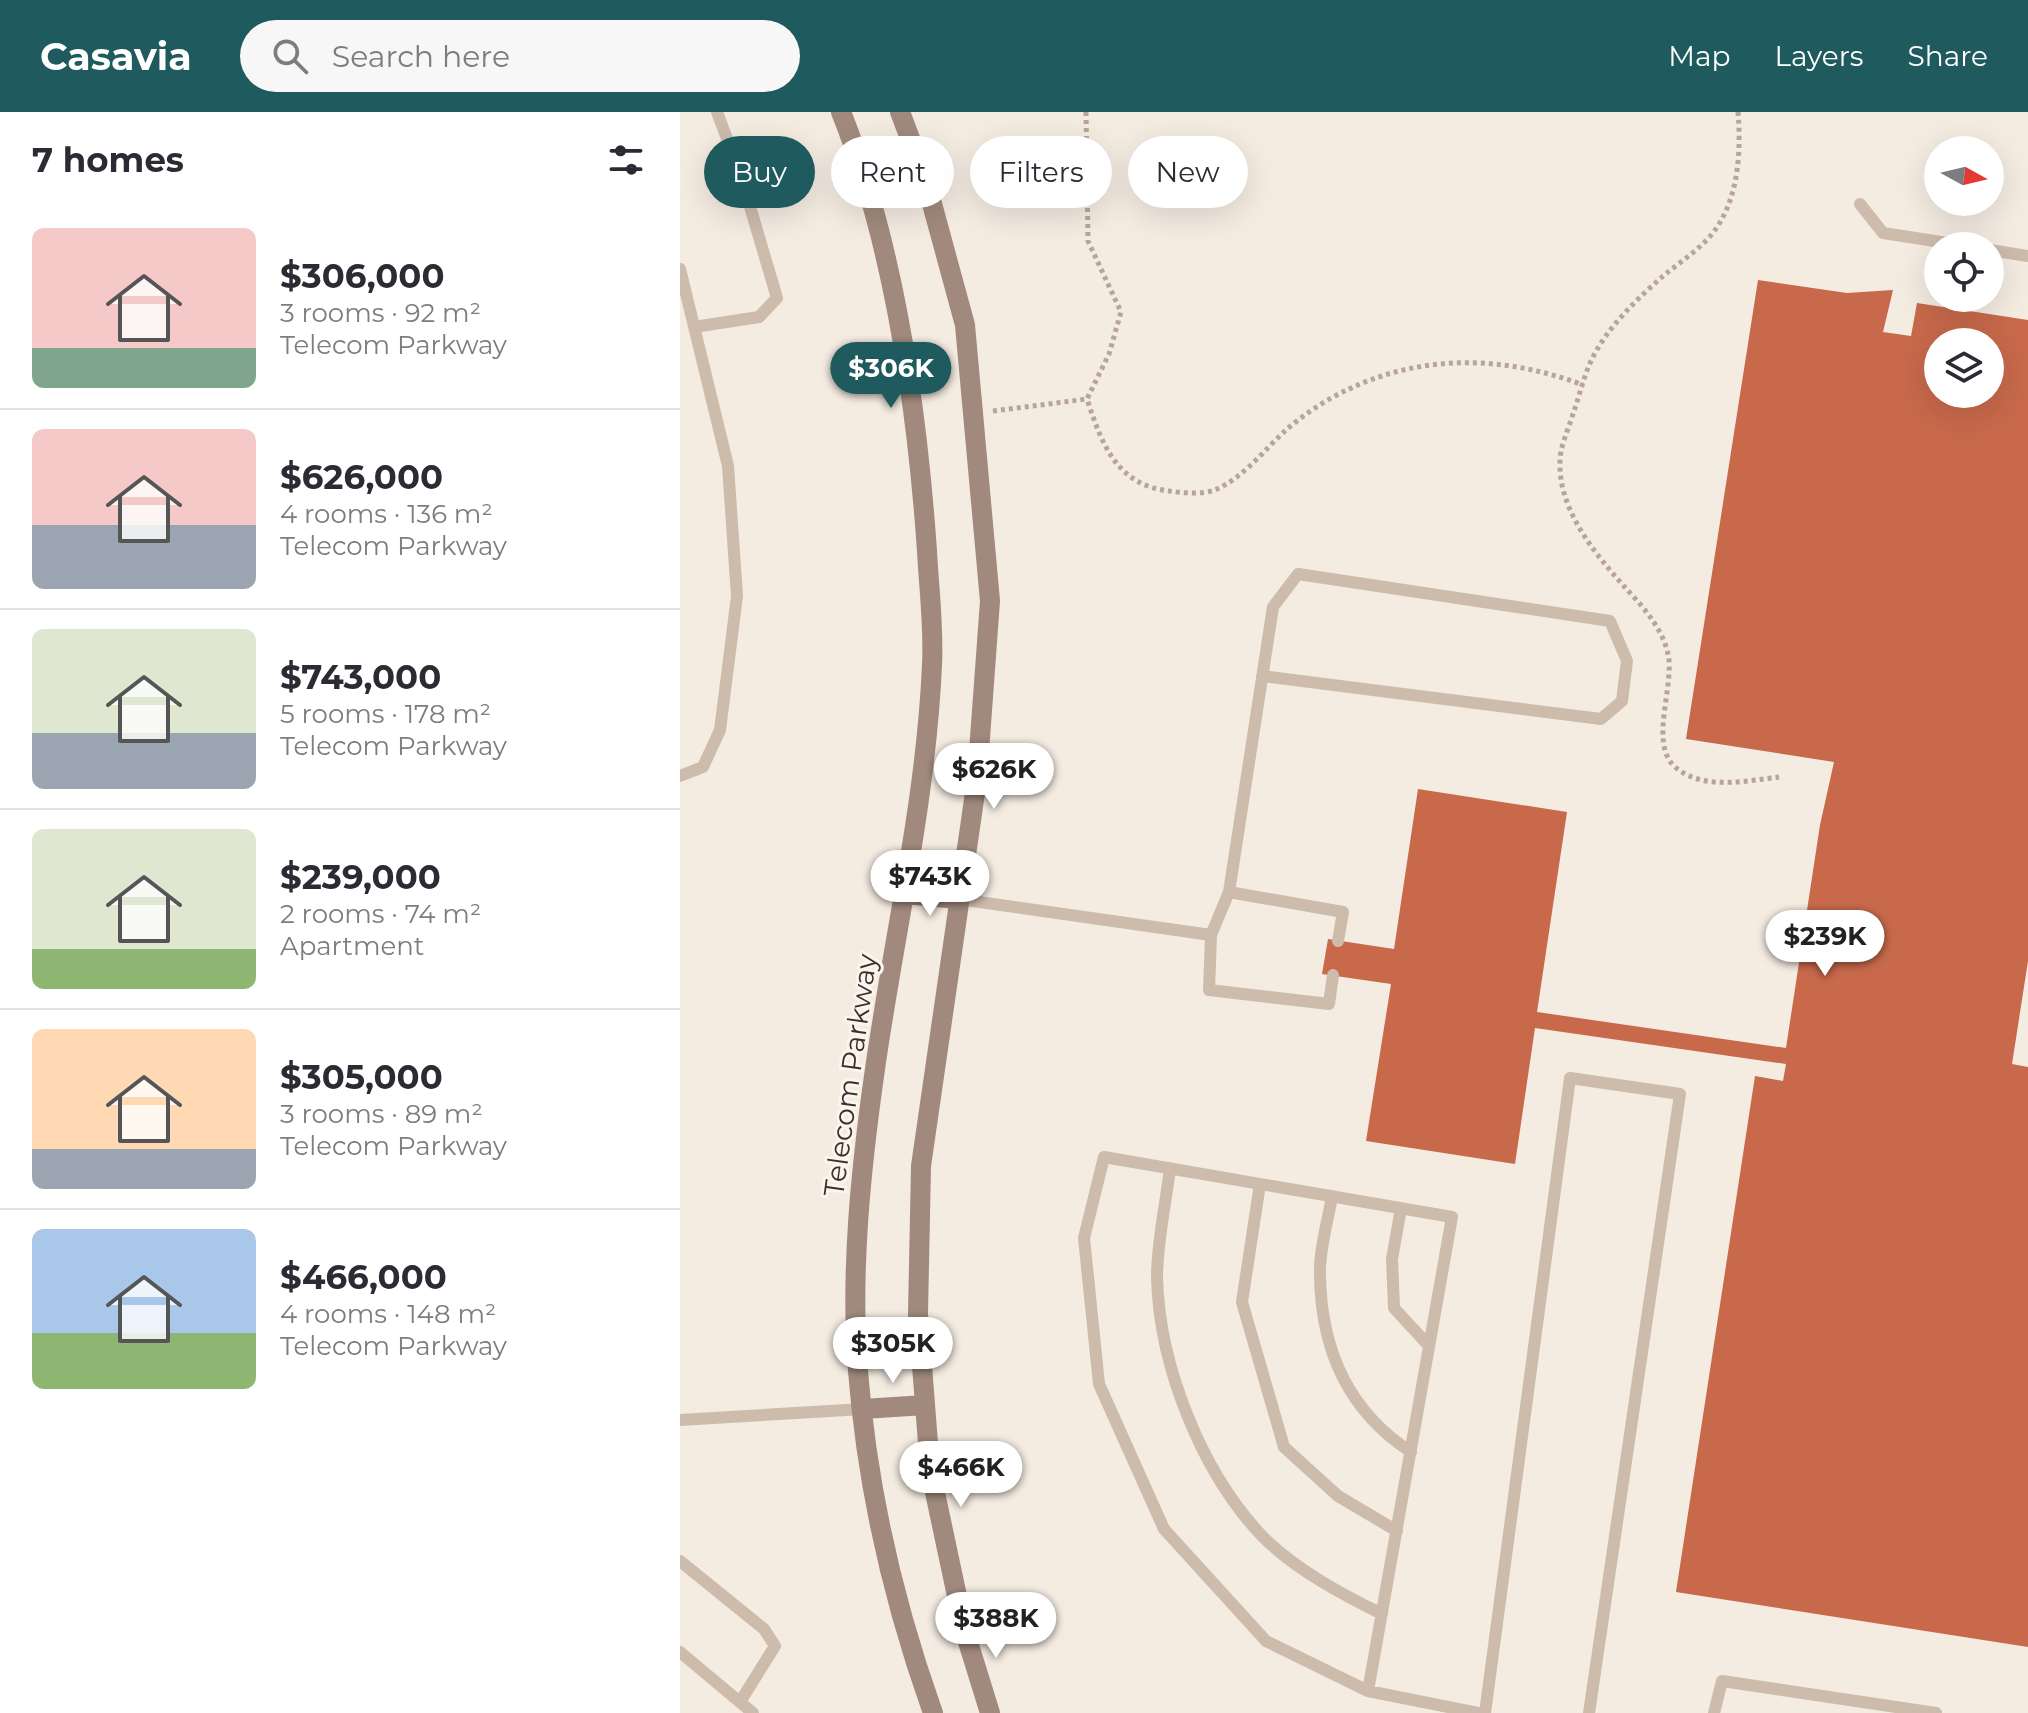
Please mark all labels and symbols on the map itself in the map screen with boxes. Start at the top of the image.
north arrow [1924,136,2004,216]
pin: $306K [835,342,947,410]
pin: $626K [938,743,1050,811]
pin: $743K [874,850,986,918]
pin: $239K [1769,910,1881,978]
street label: Telecom Parkway [816,951,884,1198]
pin: $305K [837,1317,949,1385]
pin: $466K [905,1441,1017,1509]
pin: $388K [940,1592,1052,1660]

